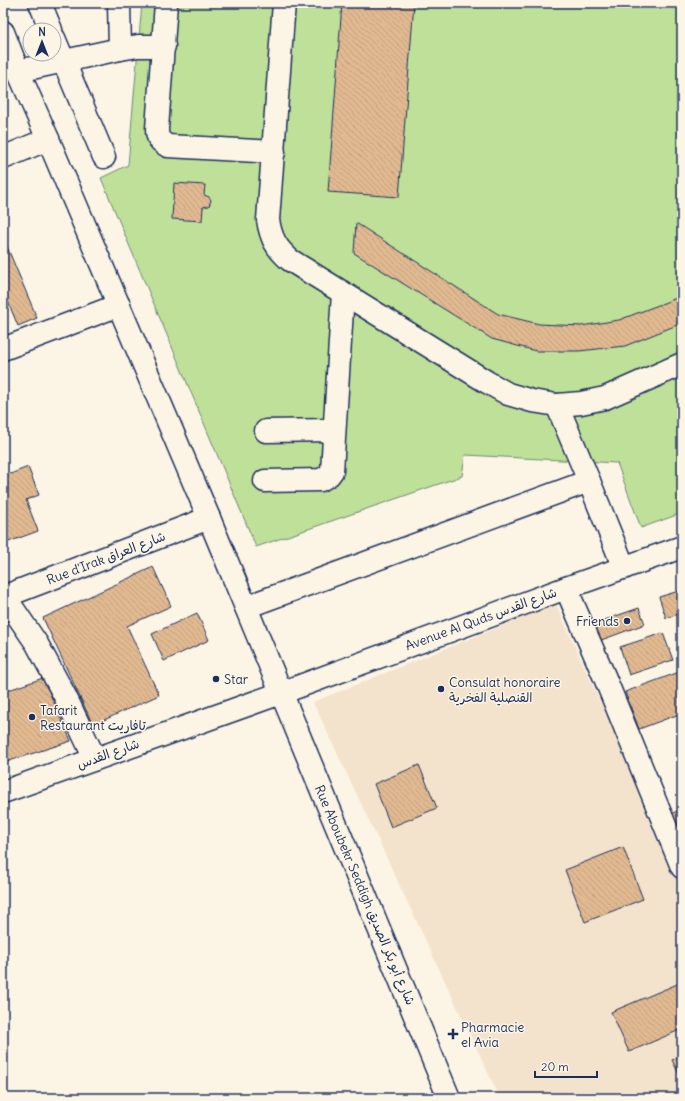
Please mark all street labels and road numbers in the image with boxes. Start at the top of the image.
street label: Rue d'Irak شارع العراق [44,527,168,589]
street label: Avenue Al Quds شارع القدس [403,584,559,655]
street label: شارع القدس [75,735,142,774]
street label: Rue Aboubekr Seddigh شارع أبو بكر الصديق [310,782,419,1008]

